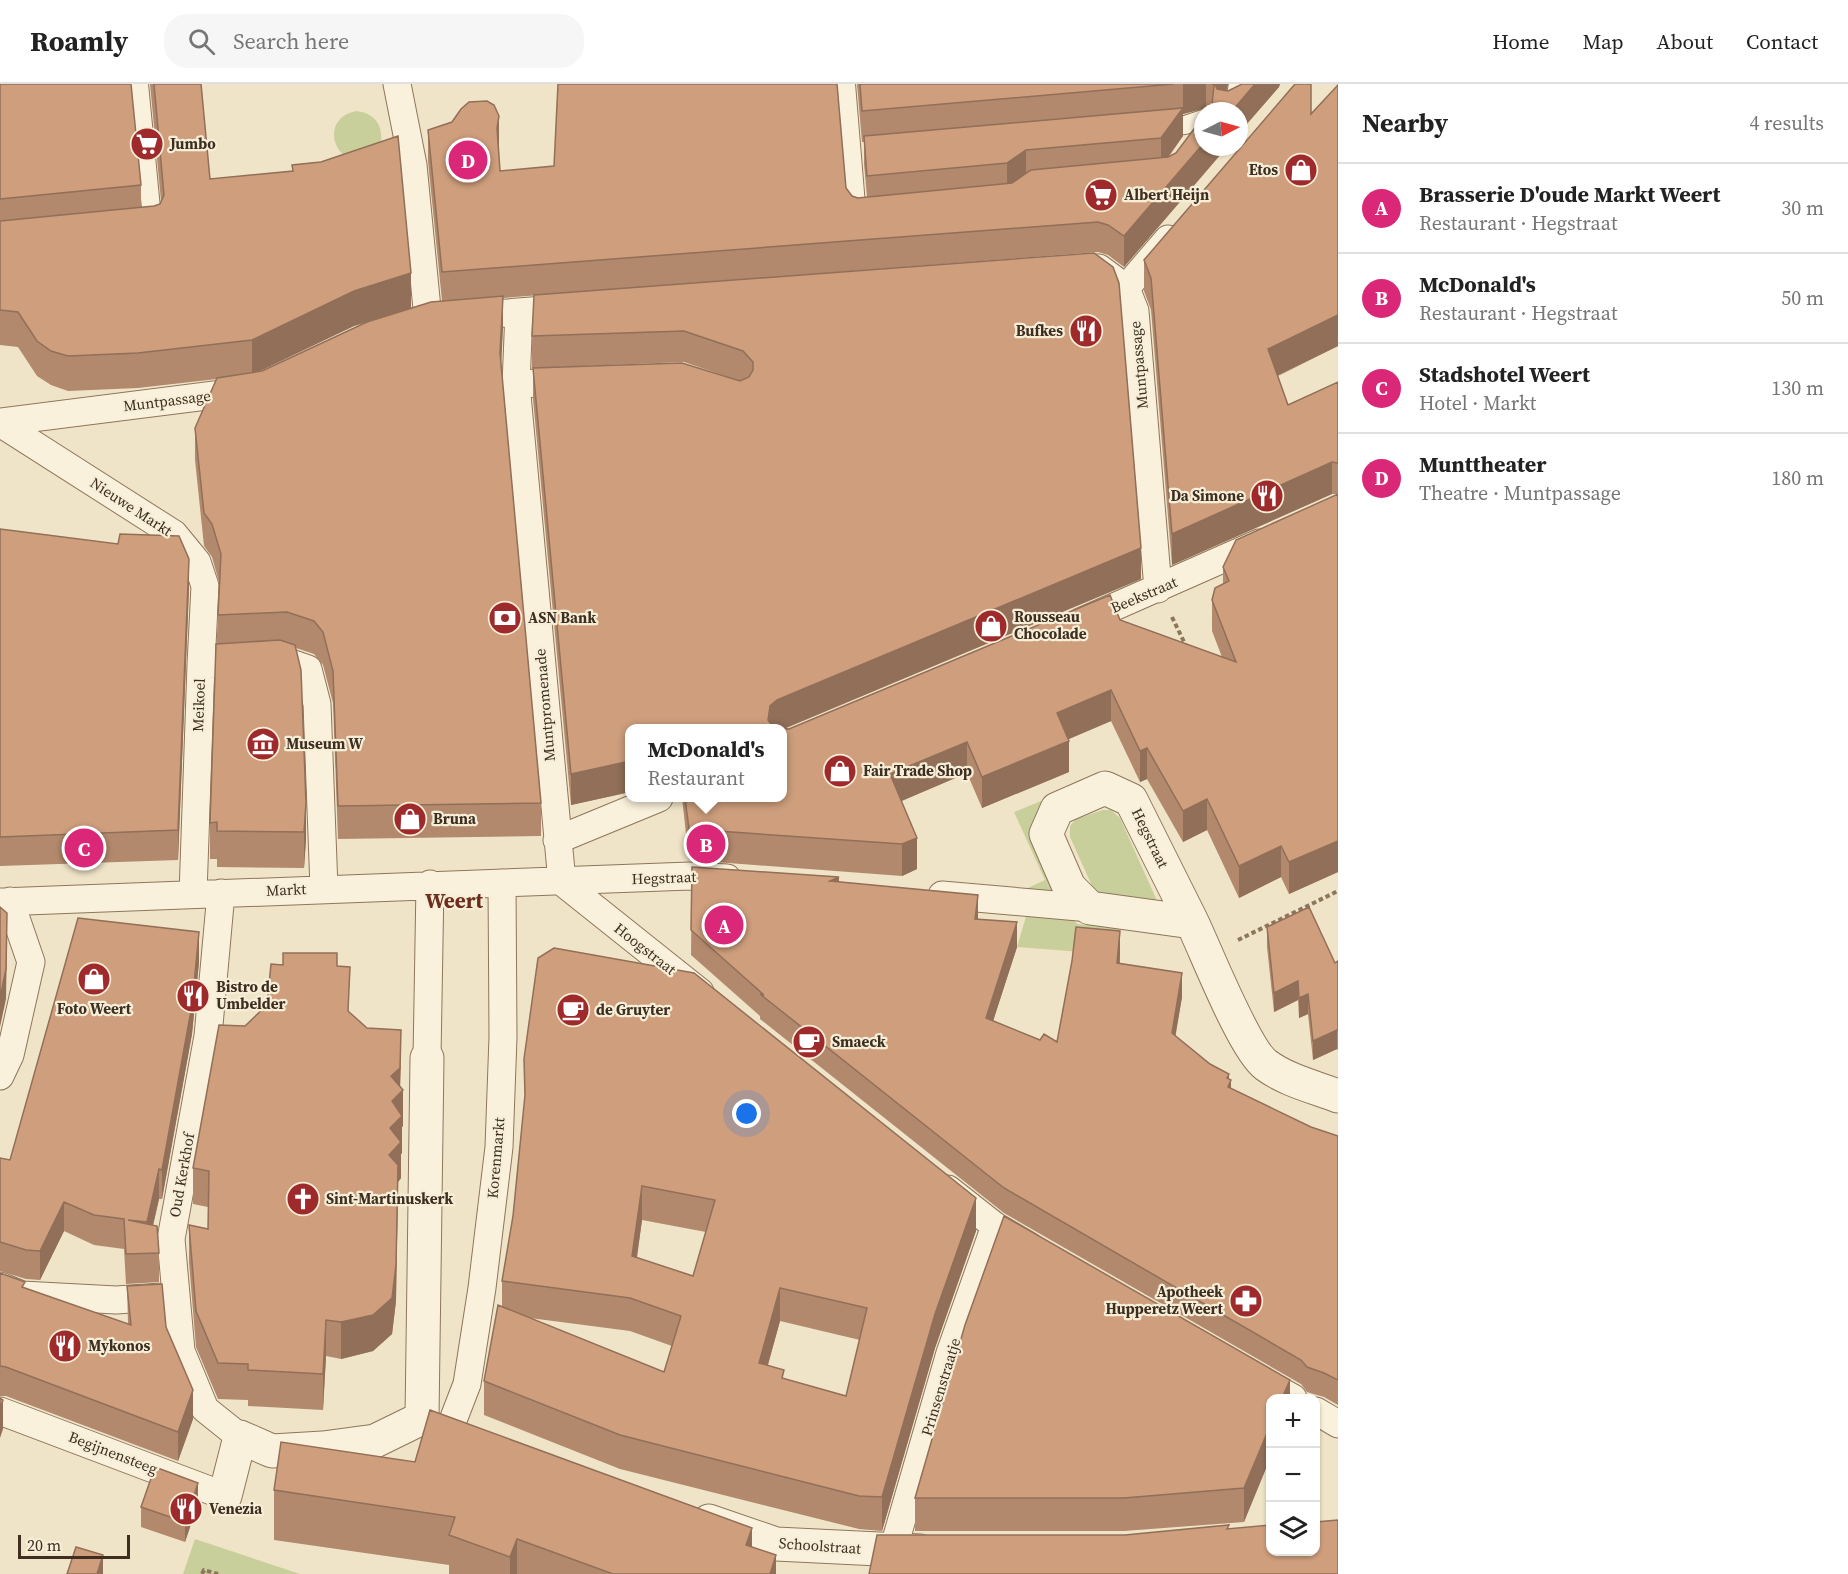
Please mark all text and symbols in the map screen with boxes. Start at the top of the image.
search box [164,14,584,68]
text: Roamly [30,22,128,60]
icon: search [185,25,218,58]
text: Search here [233,26,349,56]
text: Home [1492,27,1550,56]
text: Map [1583,27,1624,56]
text: About [1657,27,1713,56]
text: Contact [1746,27,1818,56]
north arrow [1194,102,1248,156]
text: Nearby [1362,105,1448,141]
text: 4 results [1749,109,1824,137]
supermarket icon: Jumbo [129,126,165,162]
place label: Jumbo [169,133,216,154]
pin: D [448,138,488,182]
shop icon: Etos [1283,152,1319,188]
place label: Etos [1249,159,1278,180]
supermarket icon: Albert Heijn [1083,177,1119,213]
text: Brasserie D'oude Markt Weert [1419,179,1720,209]
place label: Albert Heijn [1124,184,1209,205]
text: A [1375,194,1388,222]
text: 30 m [1781,194,1824,222]
text: Restaurant · Hegstraat [1419,209,1617,237]
text: McDonald's [1419,269,1536,299]
text: B [1375,284,1388,312]
text: 50 m [1781,284,1824,312]
text: Restaurant · Hegstraat [1419,299,1617,327]
restaurant icon: Bufkes [1068,313,1104,349]
place label: Bufkes [1016,320,1063,341]
street label: Muntpassage [1124,320,1153,410]
text: Stadshotel Weert [1419,359,1590,389]
text: C [1375,374,1388,402]
text: 130 m [1771,374,1824,402]
street label: Muntpassage [122,385,212,416]
text: Hotel · Markt [1419,389,1536,417]
text: Munttheater [1419,449,1547,479]
text: D [1374,464,1389,492]
text: 180 m [1771,464,1824,492]
street label: Nieuwe Markt [86,472,176,541]
restaurant icon: Da Simone [1249,478,1285,514]
text: Theatre · Muntpassage [1419,479,1621,507]
place label: Da Simone [1170,485,1244,506]
street label: Beekstraat [1107,571,1180,618]
bank icon: ASN Bank [487,600,523,636]
place label: Rousseau Chocolade [1014,606,1087,644]
place label: ASN Bank [528,607,596,628]
shop icon: Rousseau Chocolade [973,608,1009,644]
street label: Muntpromenade [529,647,560,762]
street label: Meikoel [187,677,210,732]
popup [625,724,787,802]
museum icon: Museum W [245,726,281,762]
place label: Museum W [286,733,363,754]
text: McDonald's [648,734,764,764]
shop icon: Fair Trade Shop [822,753,858,789]
place label: Fair Trade Shop [863,760,972,781]
text: Restaurant [648,764,744,792]
shop icon: Bruna [392,801,428,837]
street label: Hegstraat [1127,804,1174,872]
place label: Bruna [433,808,477,829]
pin: B [686,822,726,867]
pin: C [64,826,104,870]
street label: Hegstraat [631,866,697,889]
street label: Markt [265,878,307,901]
district label: Weert [425,886,484,915]
pin: A [704,902,744,948]
street label: Hoogstraat [610,918,681,980]
shop icon: Foto Weert [76,961,112,997]
place label: Bistro de Umbelder [216,976,286,1014]
restaurant icon: Bistro de Umbelder [175,978,211,1014]
cafe icon: de Gruyter [555,992,591,1028]
place label: Foto Weert [57,998,132,1019]
place label: de Gruyter [596,999,670,1020]
cafe icon: Smaeck [791,1024,827,1060]
place label: Smaeck [832,1031,886,1052]
your location [732,1099,761,1128]
street label: Korenmarkt [482,1116,510,1199]
street label: Oud Kerkhof [164,1129,200,1219]
church icon: Sint-Martinuskerk [285,1181,321,1217]
place label: Sint-Martinuskerk [326,1188,453,1209]
place label: Apotheek Hupperetz Weert [1106,1281,1224,1319]
pharmacy icon: Apotheek Hupperetz Weert [1228,1283,1264,1319]
restaurant icon: Mykonos [47,1328,83,1364]
place label: Mykonos [88,1335,151,1356]
street label: Prinsenstraatje [916,1335,965,1438]
map controls [1266,1394,1320,1556]
button: + [1266,1394,1320,1448]
street label: Begijnensteeg [66,1426,161,1479]
button: − [1266,1448,1320,1502]
restaurant icon: Venezia [168,1491,204,1527]
place label: Venezia [209,1498,263,1519]
button: layers [1266,1502,1320,1556]
scale bar [18,1532,130,1560]
street label: Schoolstraat [778,1532,862,1559]
text: 20 m [27,1534,61,1556]

